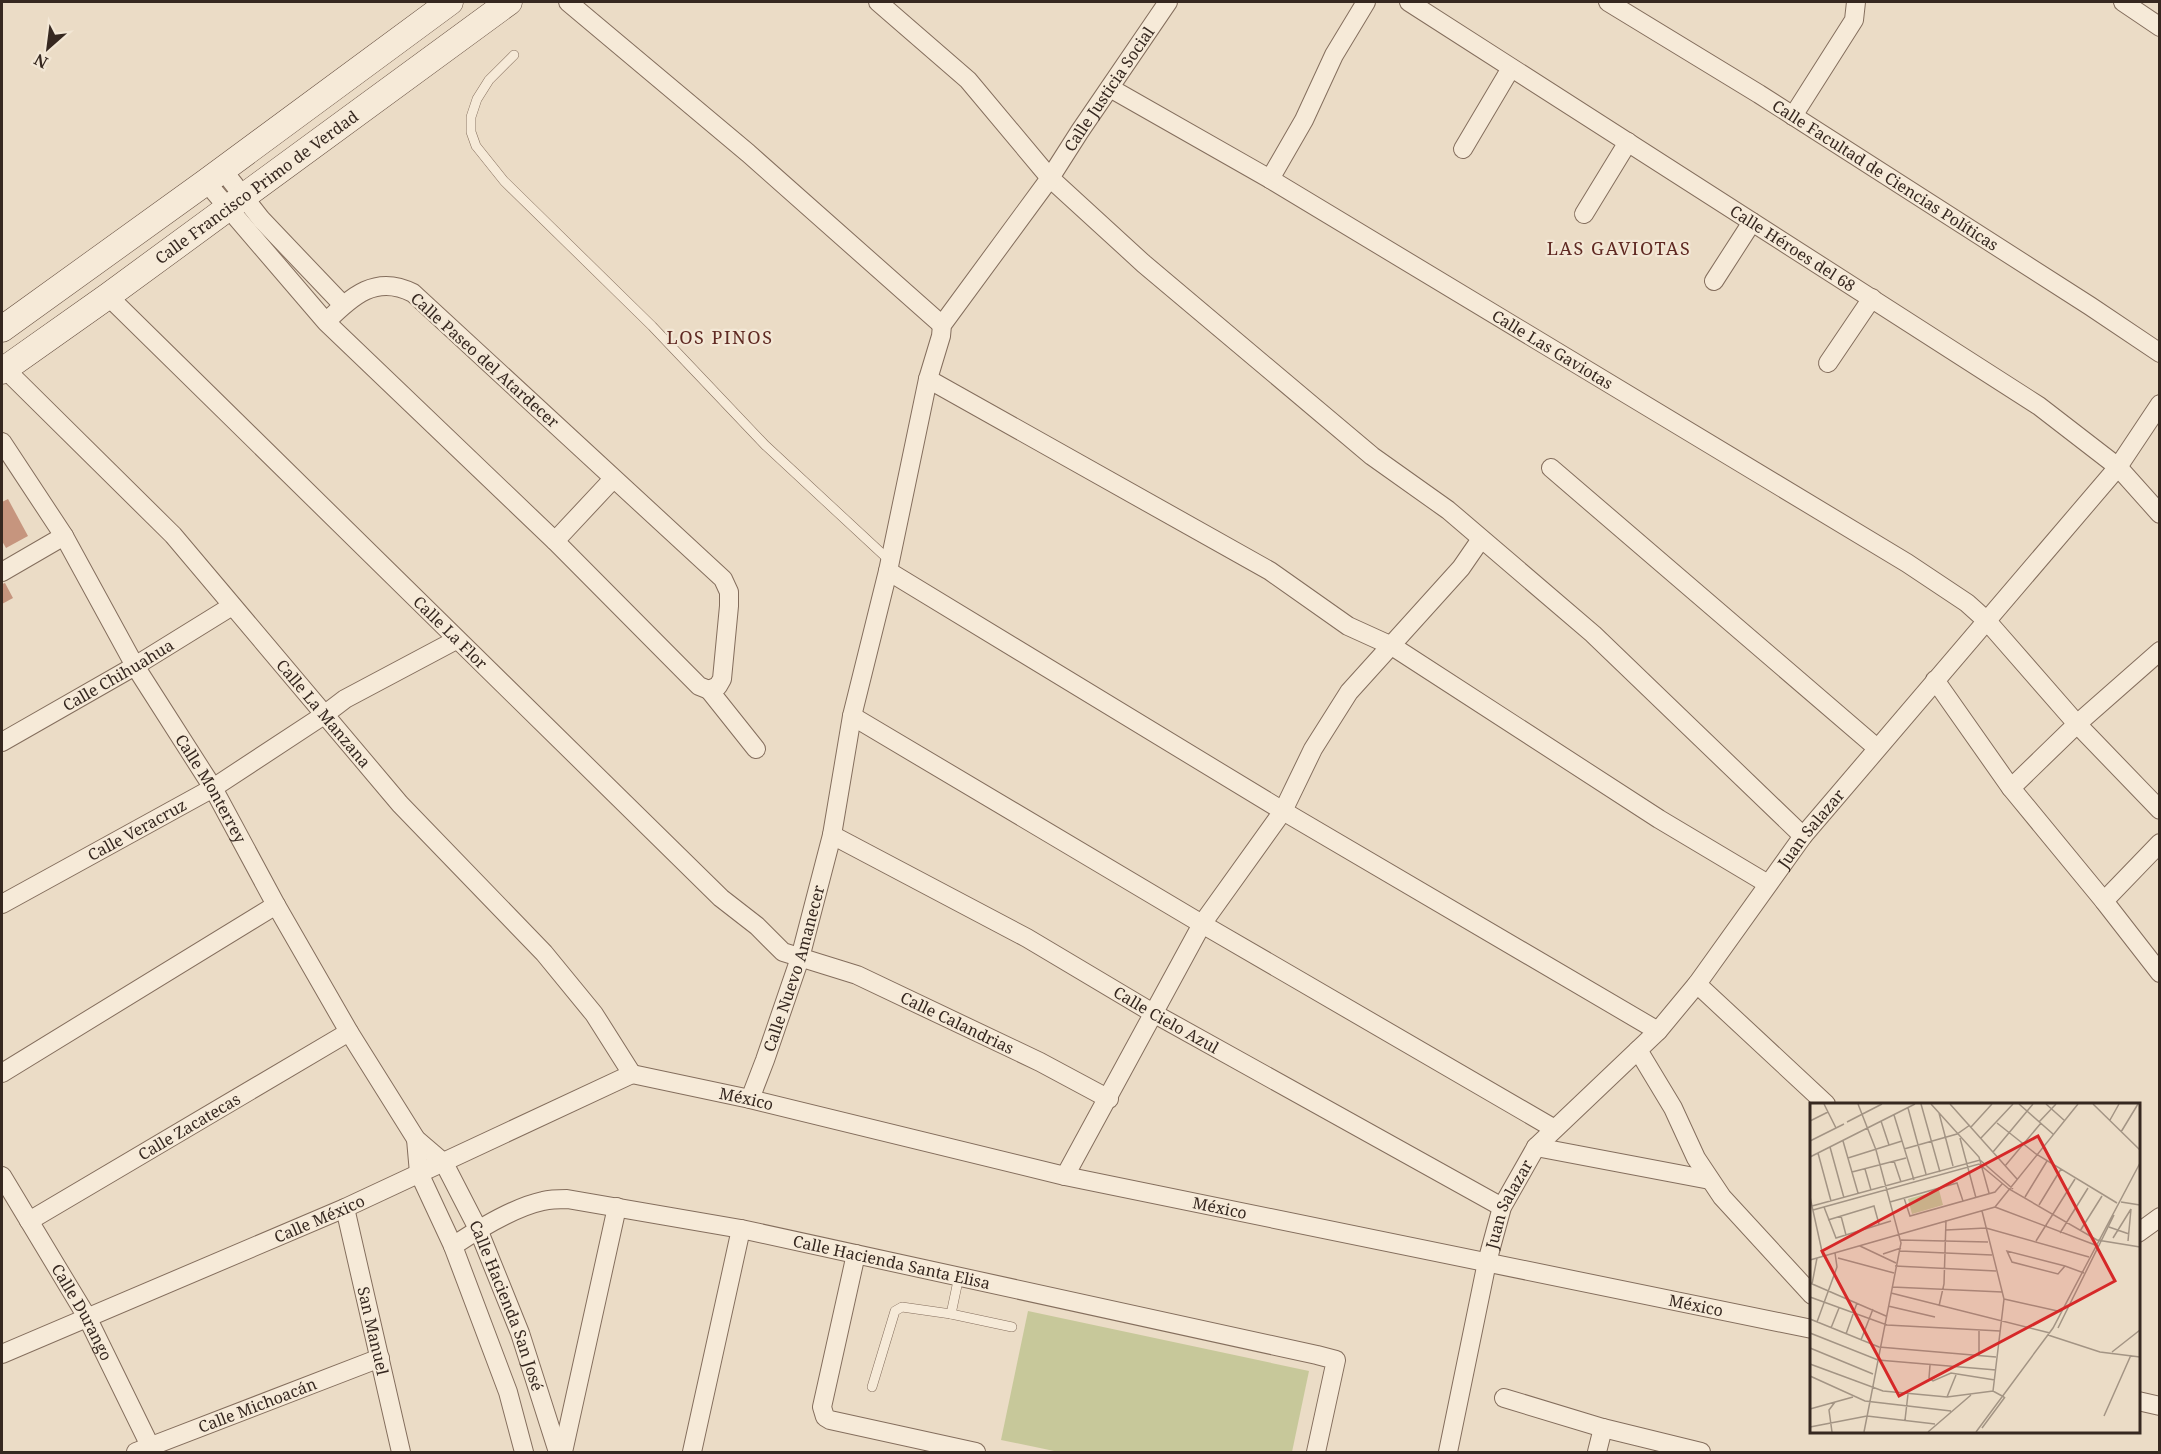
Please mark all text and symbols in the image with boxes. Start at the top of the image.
north arrow [18,18,78,78]
street label: Calle Justicia Social [1059,22,1159,156]
text: N [30,48,52,74]
street label: Calle Facultad de Ciencias Políticas [1768,94,2003,256]
street label: Calle Francisco Primo de Verdad [150,105,363,269]
street label: Calle Héroes del 68 [1726,200,1860,297]
district label: LAS GAVIOTAS [1547,236,1691,260]
street label: Calle Paseo del Atardecer [406,287,564,433]
street label: Calle Las Gaviotas [1488,304,1617,394]
district label: LOS PINOS [667,325,773,349]
street label: Calle La Flor [409,591,493,674]
street label: Calle Chihuahua [58,634,178,716]
street label: Calle La Manzana [272,655,376,772]
street label: Calle Monterrey [170,730,252,848]
street label: Juan Salazar [1772,784,1850,874]
street label: Calle Veracruz [83,794,190,866]
street label: Calle Nuevo Amanecer [758,882,830,1055]
street label: Calle Cielo Azul [1109,981,1223,1059]
street label: Calle Calandrias [897,986,1018,1059]
street label: México [717,1082,776,1115]
street label: Calle Zacatecas [134,1088,244,1165]
inset map [1810,1103,2140,1433]
street label: Juan Salazar [1480,1155,1538,1252]
street label: Calle México [271,1189,368,1248]
street label: México [1191,1191,1249,1224]
street label: Calle Hacienda San José [464,1216,549,1394]
street label: Calle Hacienda Santa Elisa [791,1230,992,1294]
street label: Calle Durango [46,1260,118,1364]
street label: San Manuel [352,1284,394,1377]
street label: México [1667,1289,1725,1322]
street label: Calle Michoacán [195,1373,320,1438]

